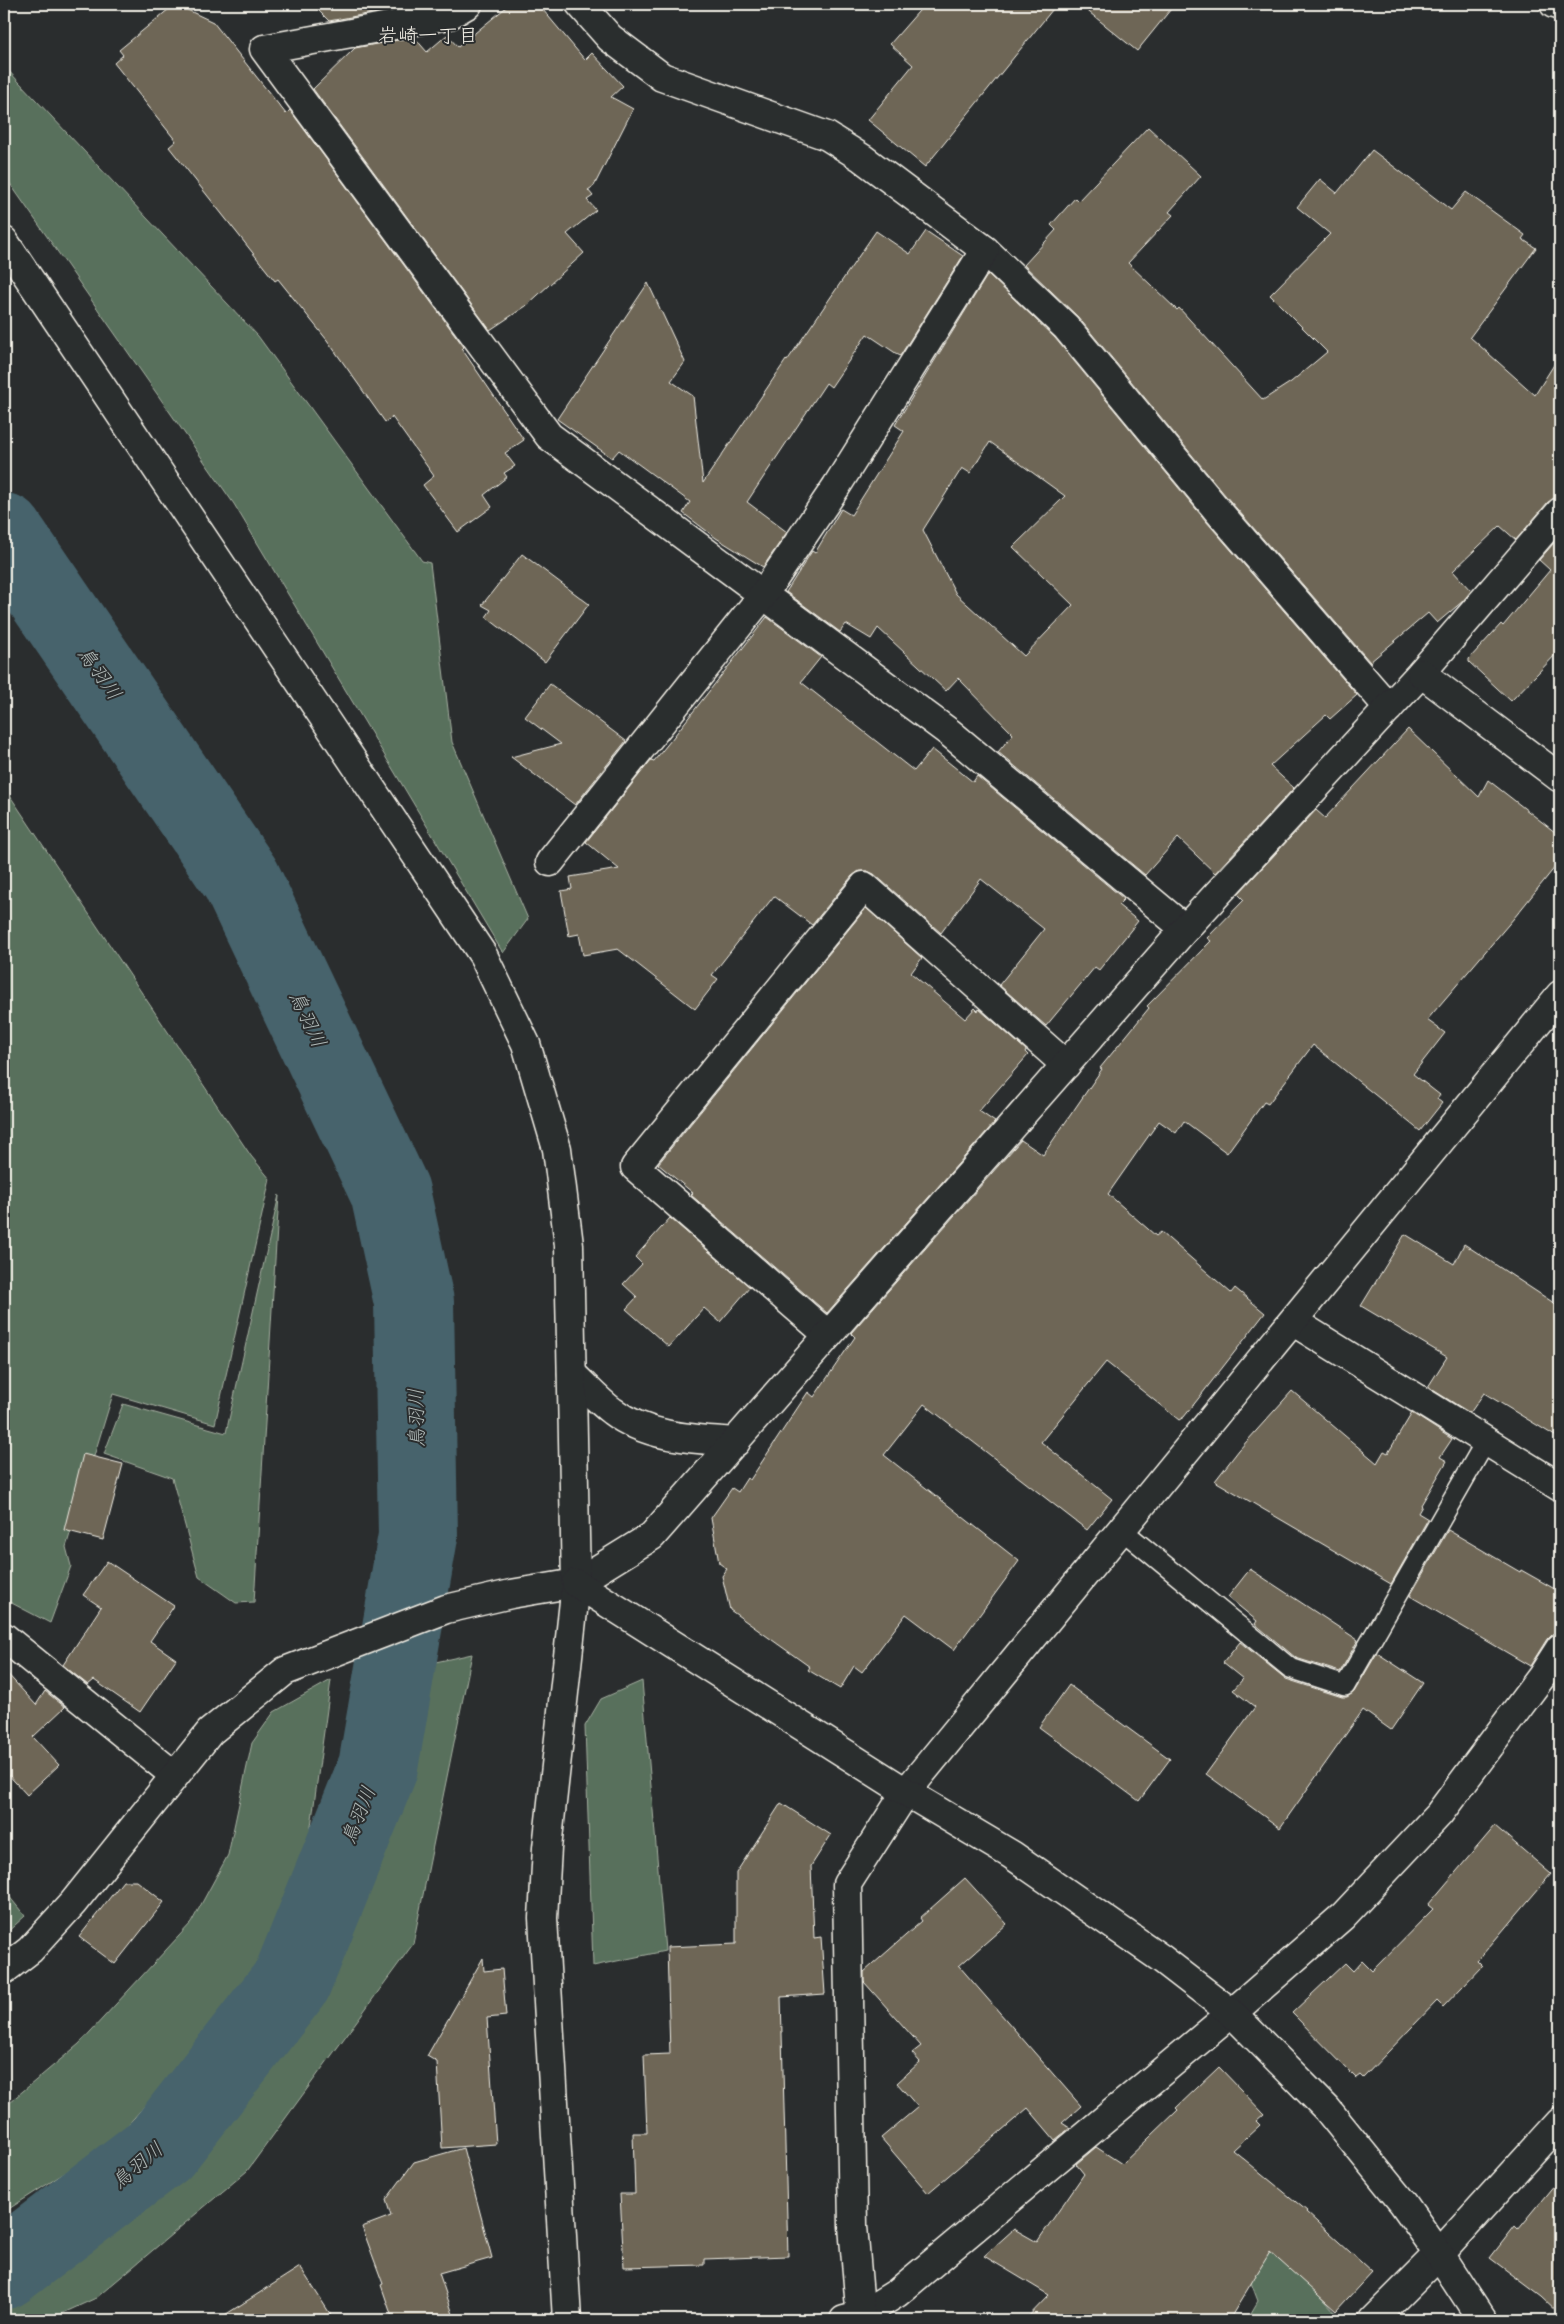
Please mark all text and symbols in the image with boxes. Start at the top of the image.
district label: 岩崎一丁目 [378,21,478,48]
water label: 鳥羽川 [72,640,129,705]
water label: 鳥羽川 [284,986,333,1052]
water label: 鳥羽川 [401,1388,430,1448]
water label: 鳥羽川 [334,1782,381,1848]
water label: 鳥羽川 [105,2135,168,2194]

